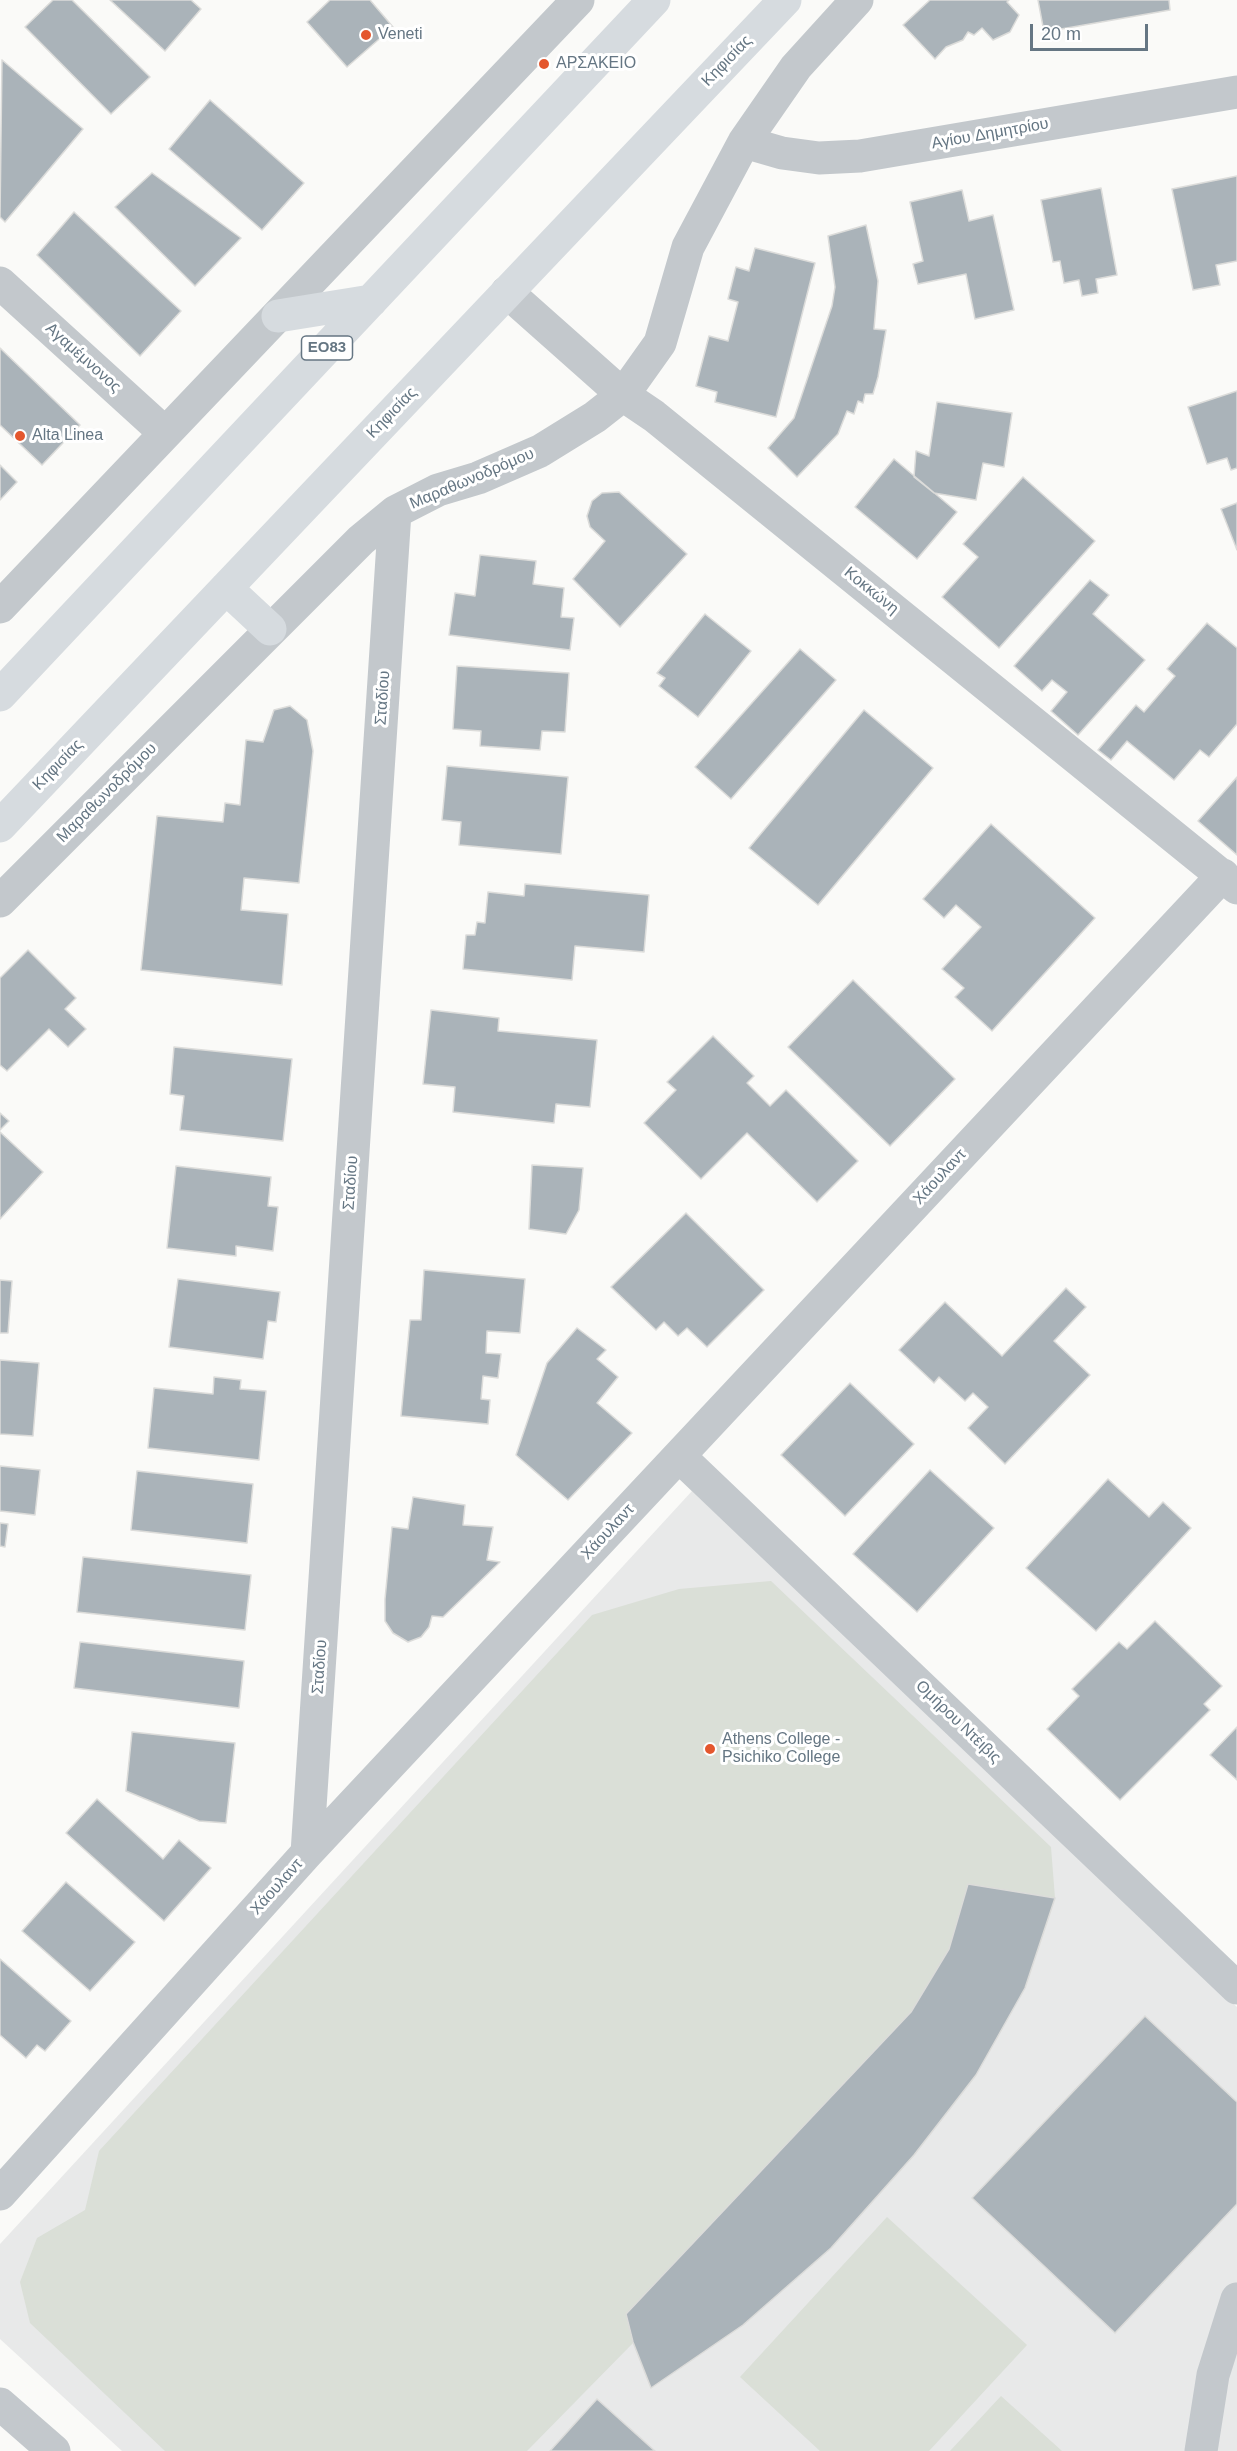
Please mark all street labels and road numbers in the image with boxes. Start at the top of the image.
street label: Κηφισίας [698,31,756,91]
street label: Αγίου Δημητρίου [930,114,1050,154]
street label: Αγαμέμνονος [41,319,125,397]
road number: ΕΟ83 [302,336,352,360]
street label: Κηφισίας [363,383,421,443]
street label: Μαραθωνοδρόμου [407,444,537,514]
street label: Κοκκώνη [840,563,902,619]
street label: Σταδίου [372,670,394,726]
street label: Κηφισίας [29,735,87,795]
street label: Μαραθωνοδρόμου [53,739,161,847]
street label: Χάουλαντ [909,1145,971,1209]
street label: Σταδίου [340,1155,362,1211]
street label: Χάουλαντ [577,1500,639,1564]
street label: Σταδίου [309,1639,331,1695]
street label: Ομήρου Ντέιβις [911,1677,1005,1767]
street label: Χάουλαντ [247,1855,307,1919]

